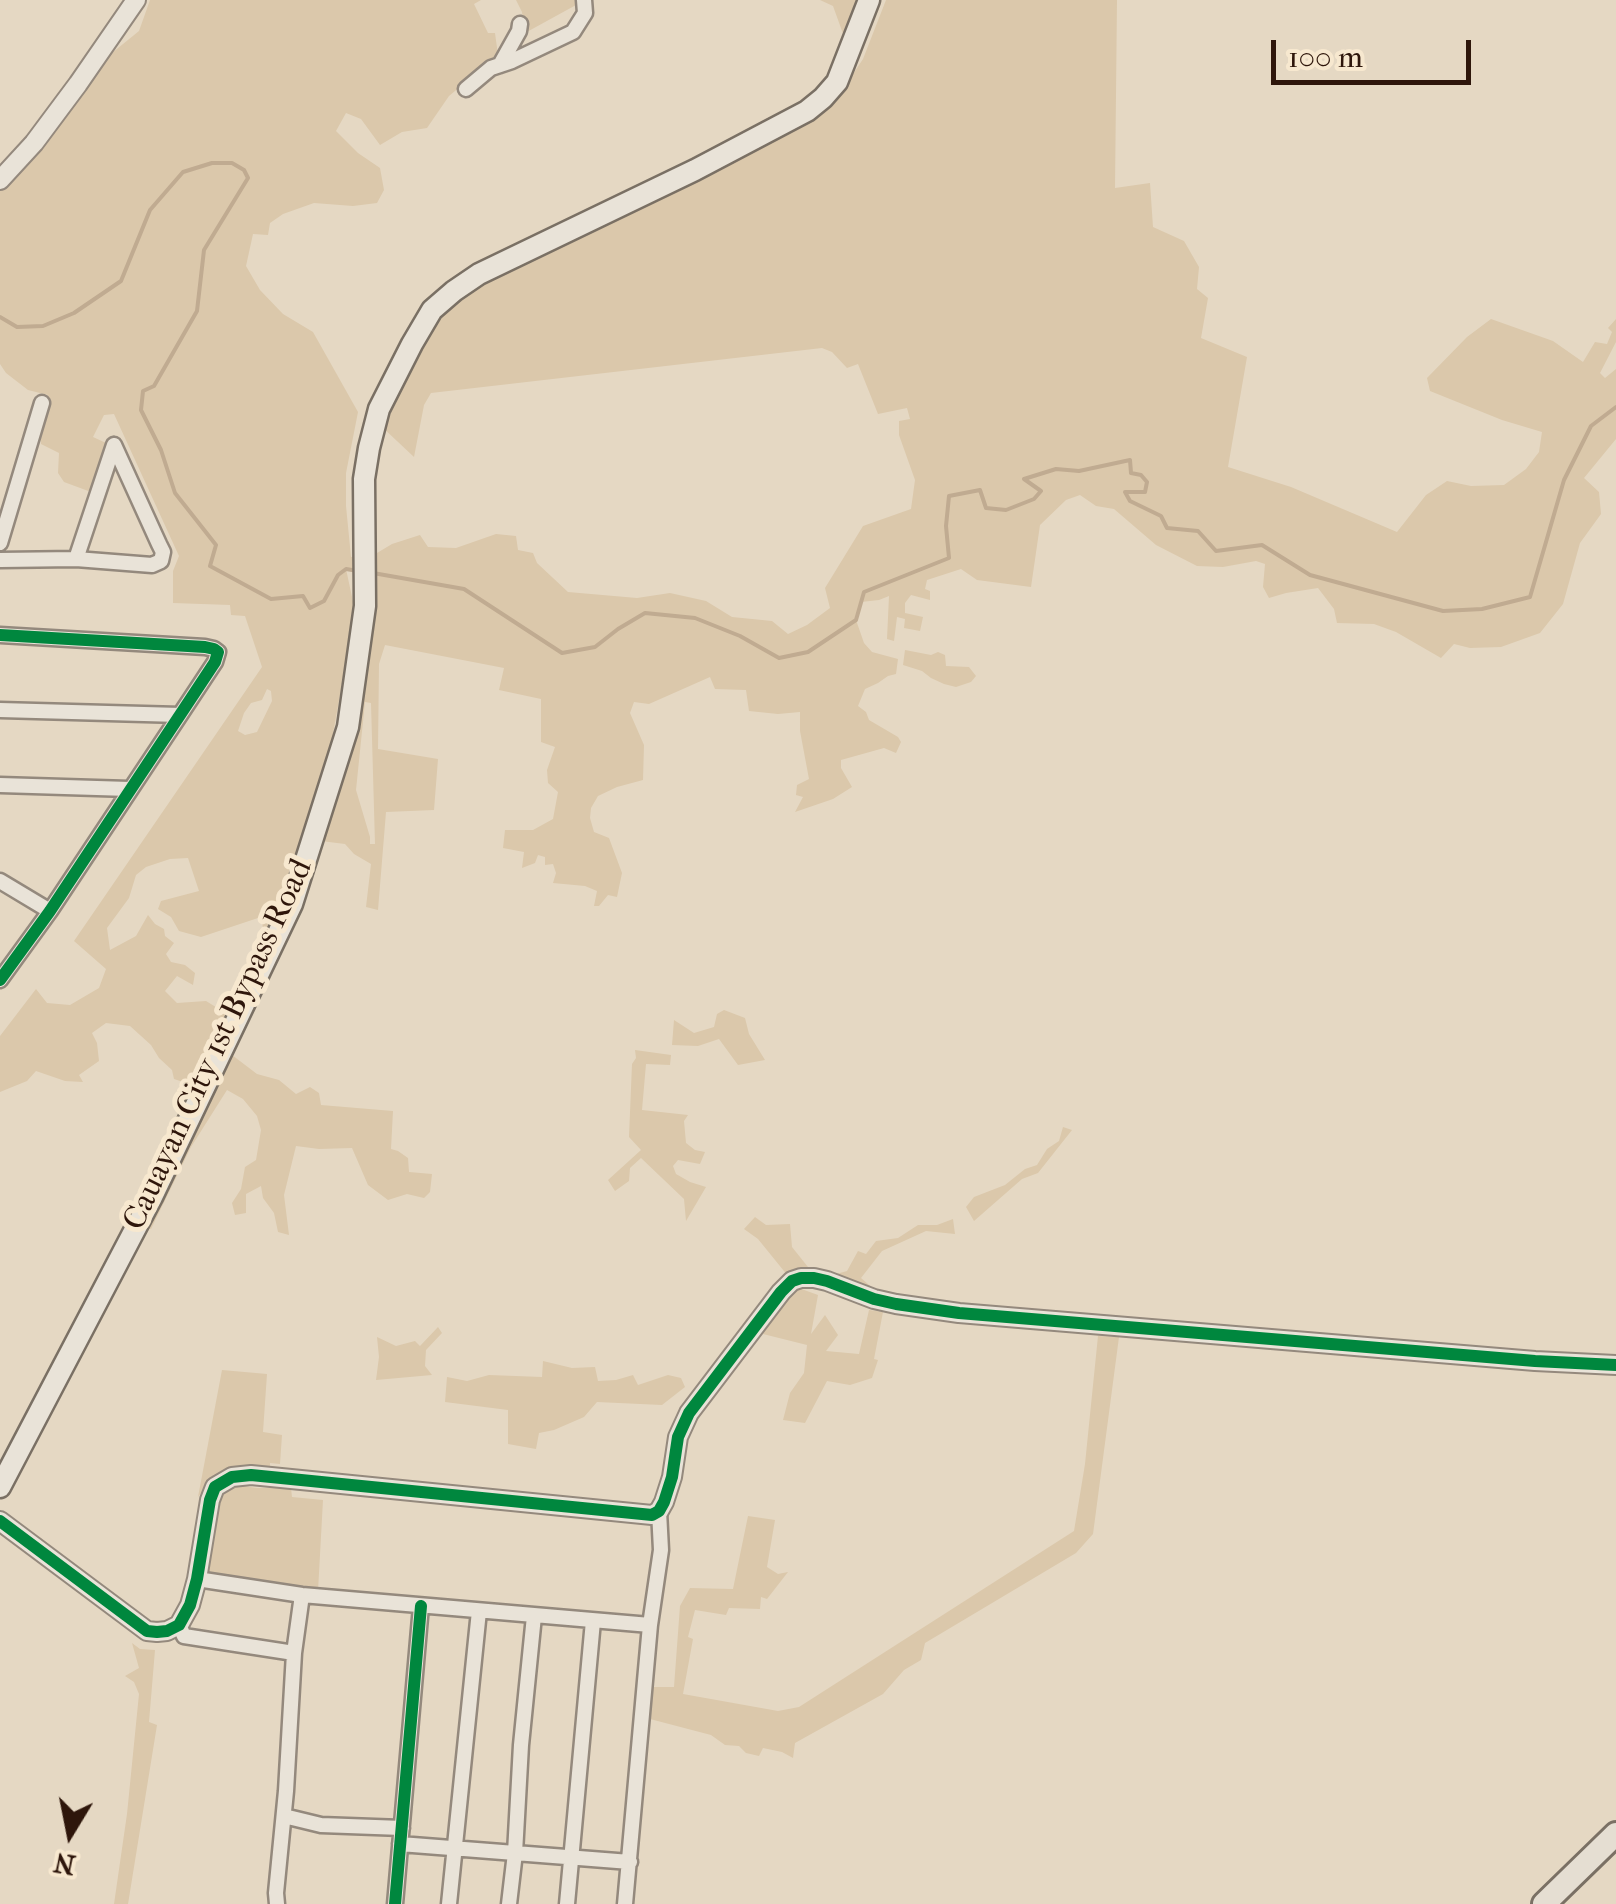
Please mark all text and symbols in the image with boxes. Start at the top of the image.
scale bar [1276,20,1476,82]
text: 100 m [1288,40,1363,75]
street label: Cauayan City 1st Bypass Road [116,854,322,1236]
north arrow [20,1784,120,1884]
text: N [51,1846,78,1882]

